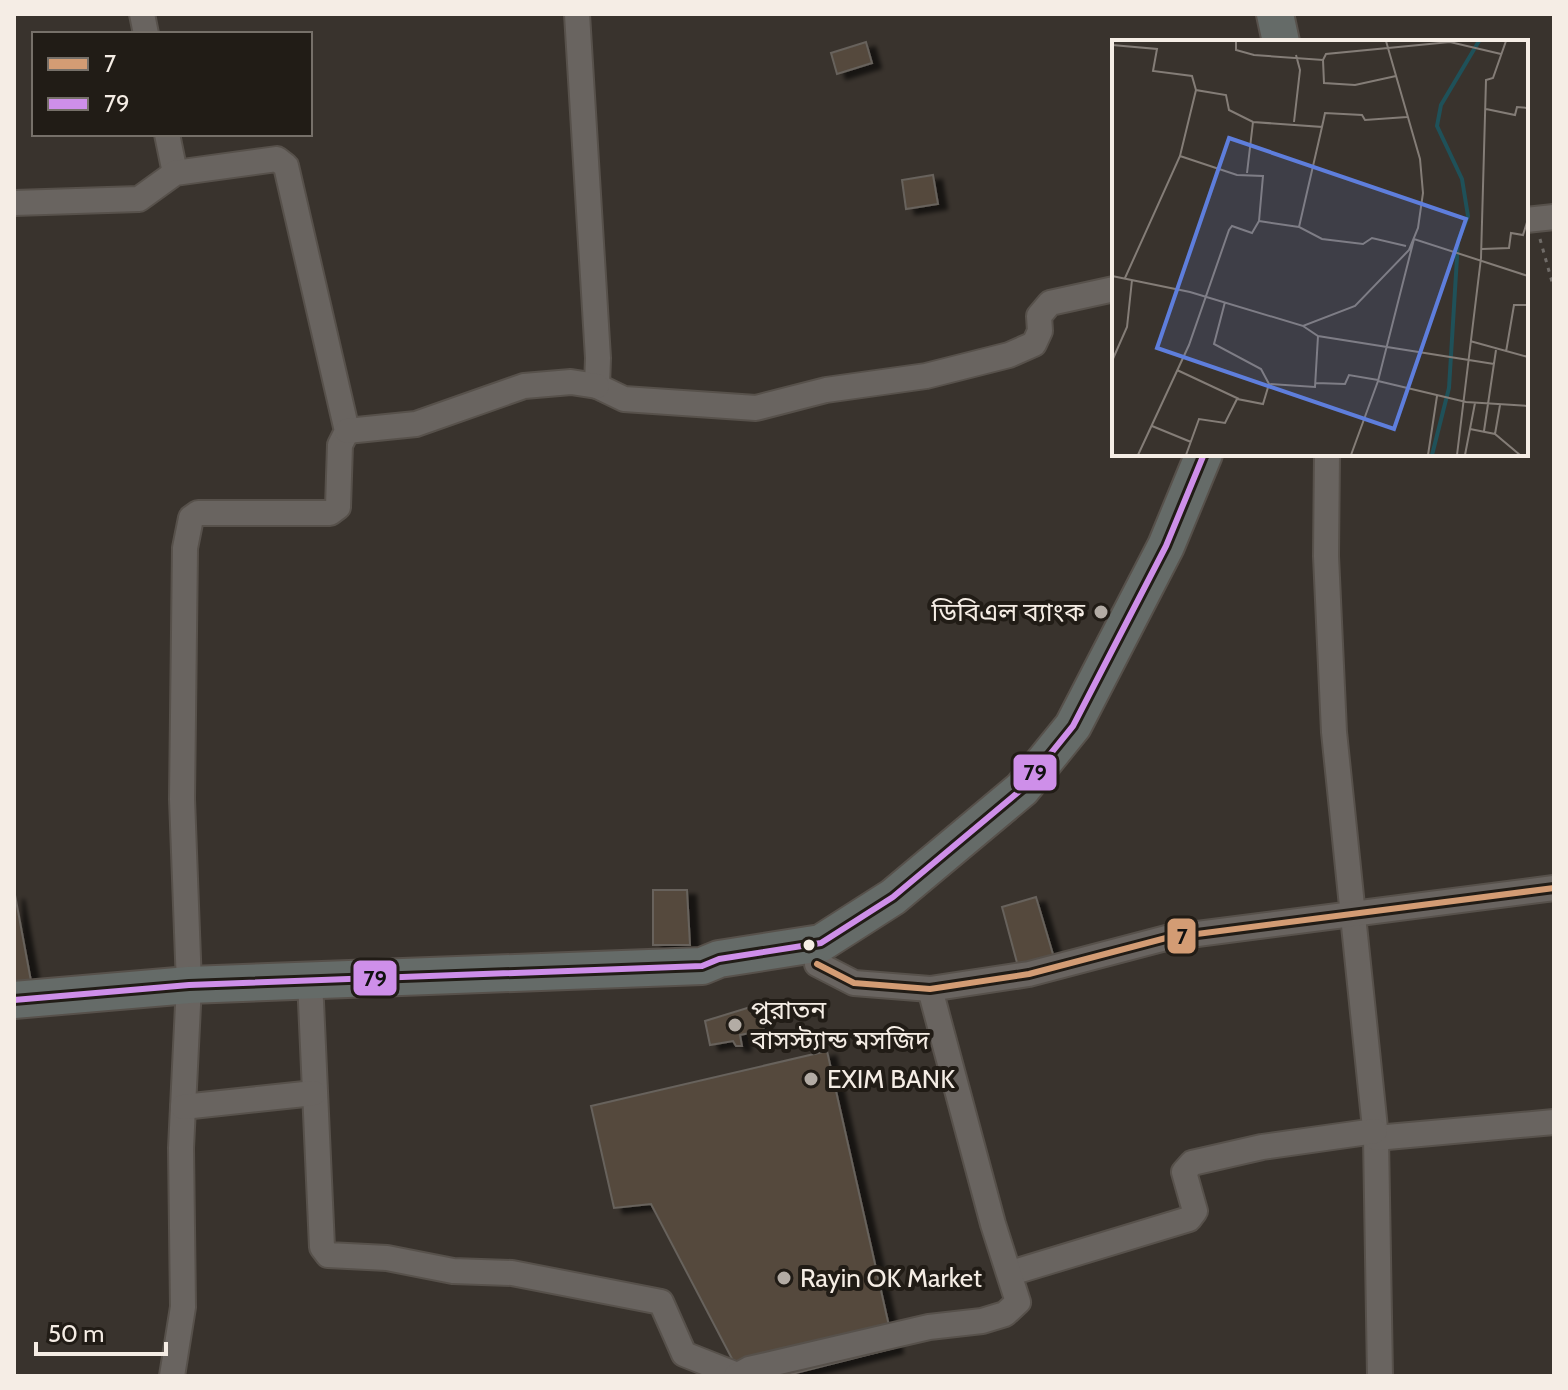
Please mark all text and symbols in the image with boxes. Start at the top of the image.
legend [32,32,312,136]
inset map [1112,40,1528,456]
text: 7 [104,49,116,78]
text: 79 [104,89,130,118]
place label: ডিবিএল ব্যাংক [930,596,1086,628]
marker: ডিবিএল ব্যাংক [1092,603,1110,621]
line badge: 79 [1012,753,1058,792]
text: 79 [1023,759,1047,786]
line badge: 7 [1166,917,1197,955]
text: 7 [1176,923,1188,950]
unlabelled marker [801,937,817,953]
line badge: 79 [352,959,398,997]
text: 79 [363,965,387,992]
place label: পুরাতন বাসস্ট্যান্ড মসজিদ [750,994,930,1056]
marker: পুরাতন বাসস্ট্যান্ড মসজিদ [726,1016,744,1034]
place label: EXIM BANK [827,1063,955,1095]
marker: EXIM BANK [802,1070,820,1088]
place label: Rayin OK Market [800,1262,982,1294]
marker: Rayin OK Market [775,1269,793,1287]
scale bar [36,1306,166,1356]
text: 50 m [48,1319,104,1348]

